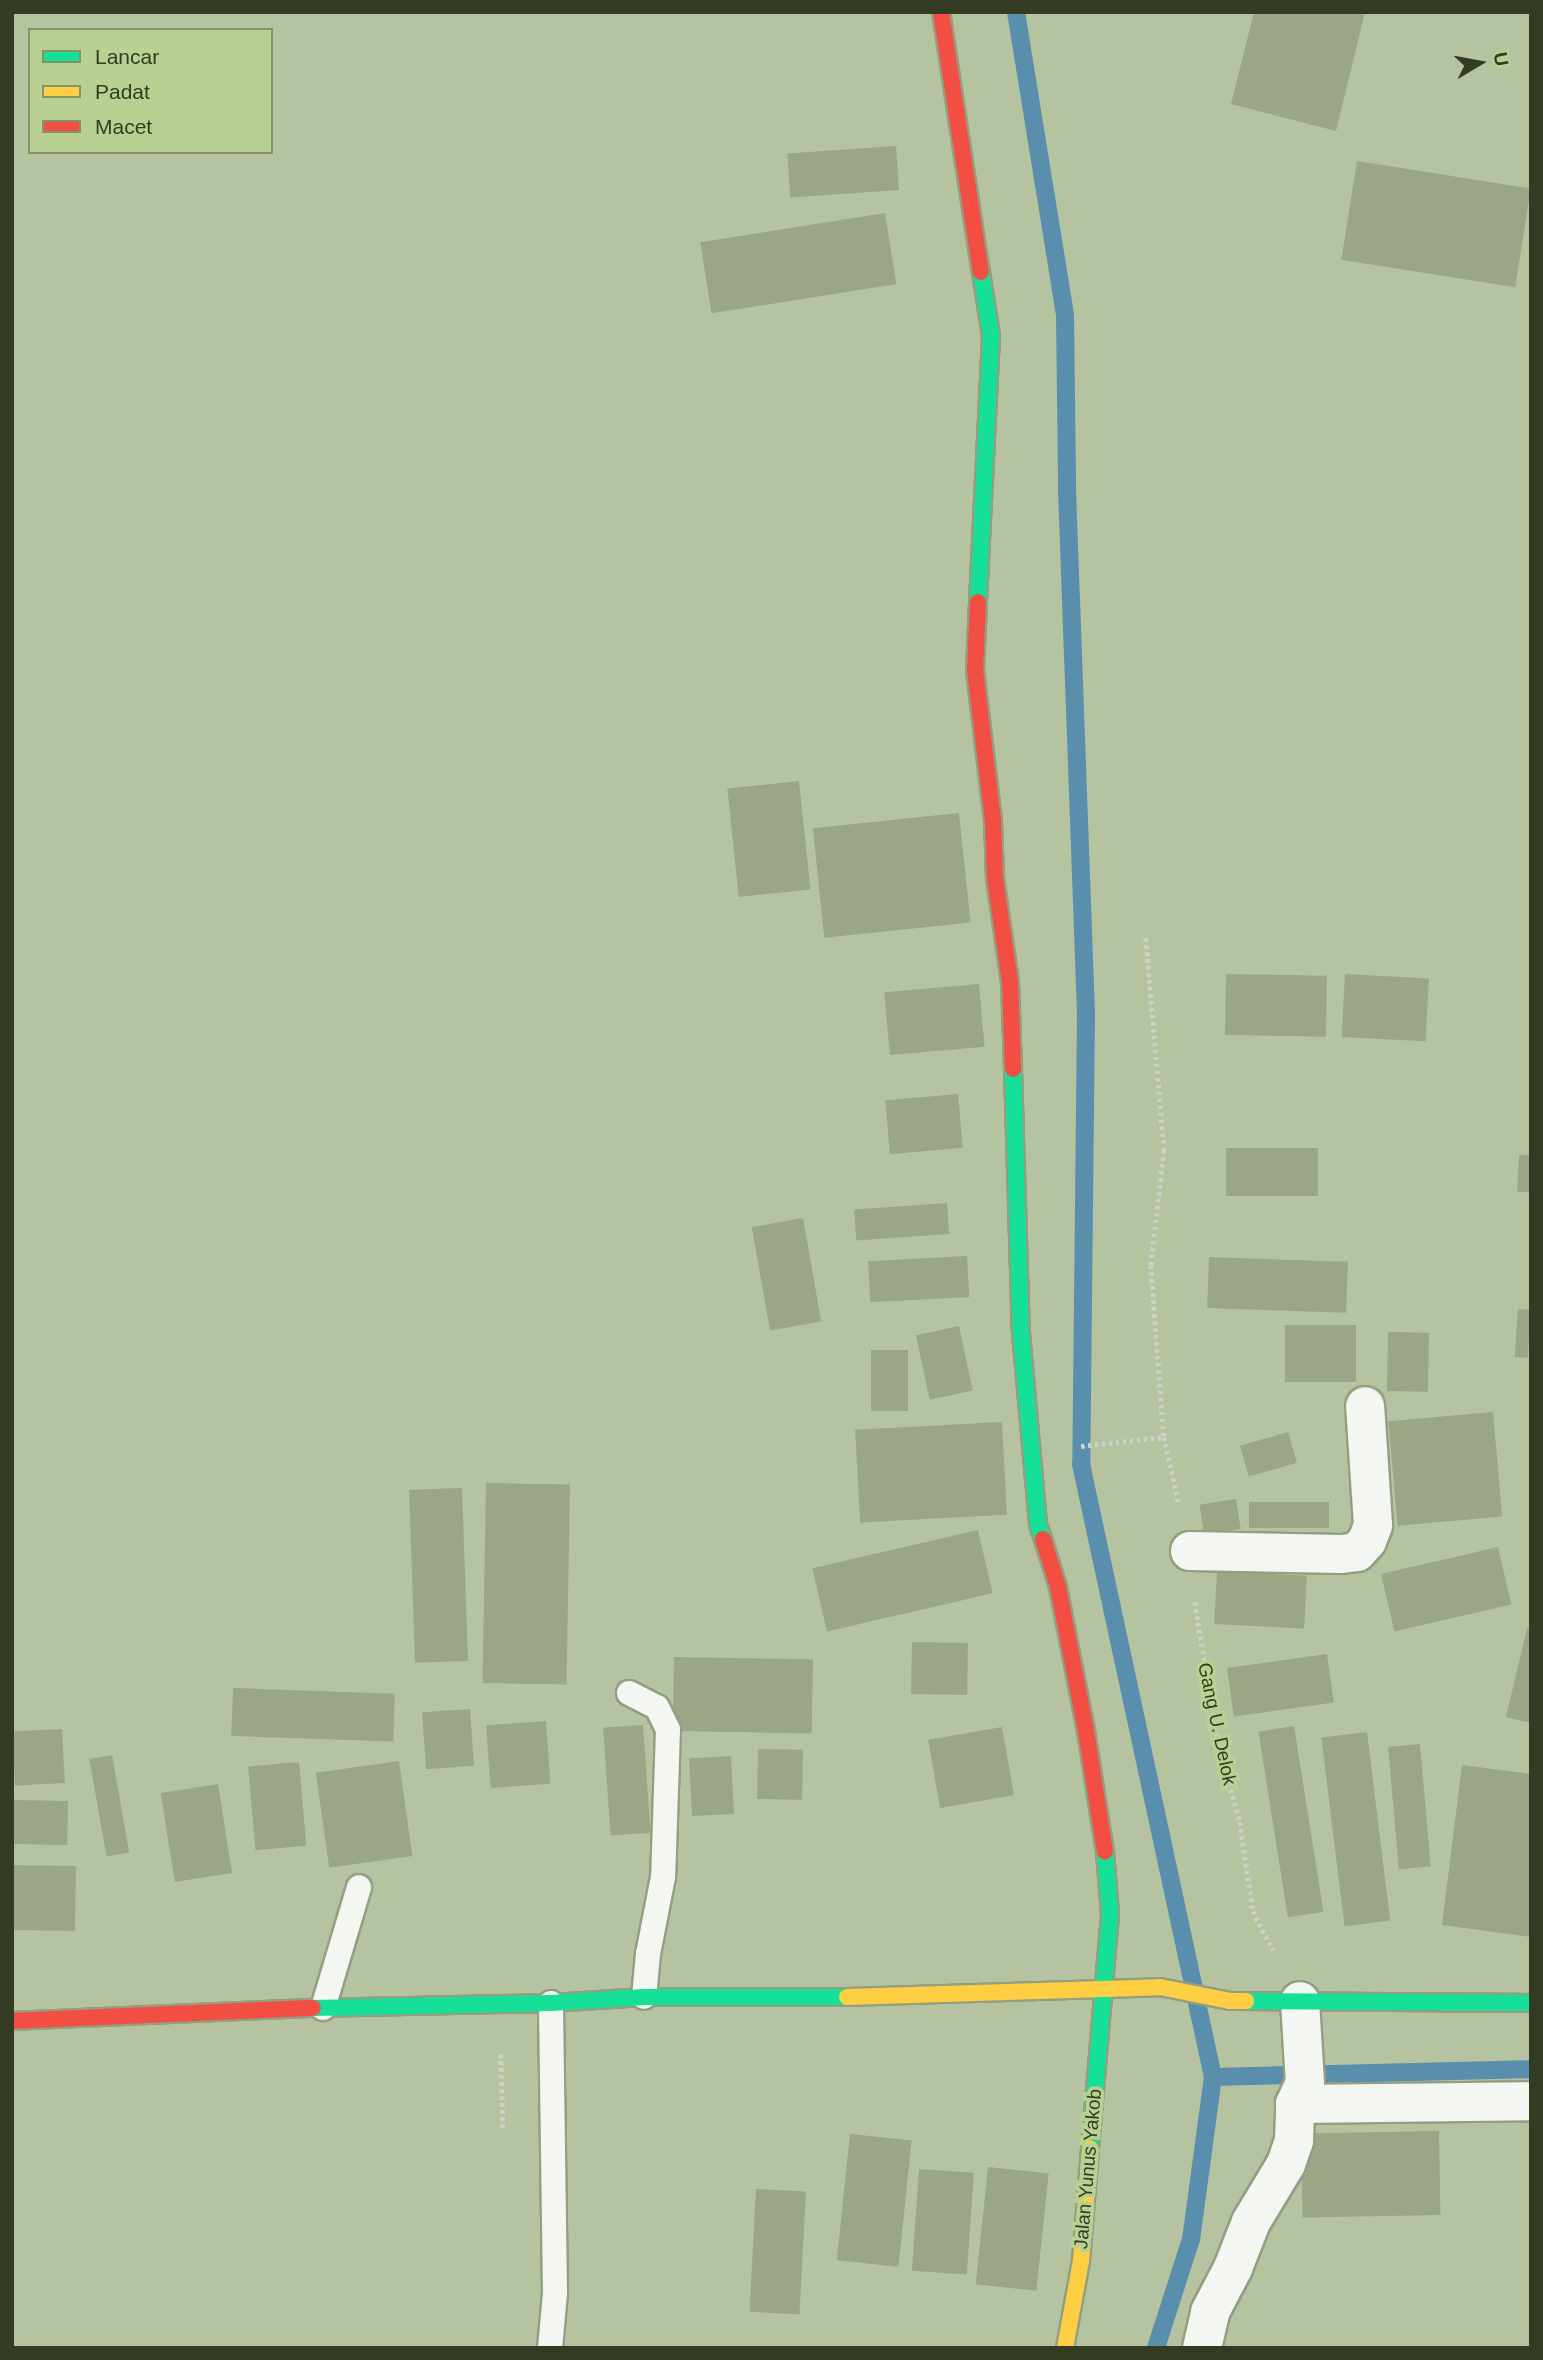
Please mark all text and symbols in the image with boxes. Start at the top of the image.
legend [28,28,273,154]
north arrow [1445,28,1515,98]
text: Lancar [95,45,159,68]
text: U [1490,51,1513,68]
text: Padat [95,80,150,103]
text: Macet [95,115,152,138]
street label: Gang U. Delok [1193,1661,1241,1787]
street label: Jalan Yunus Yakob [1070,2088,1106,2250]

